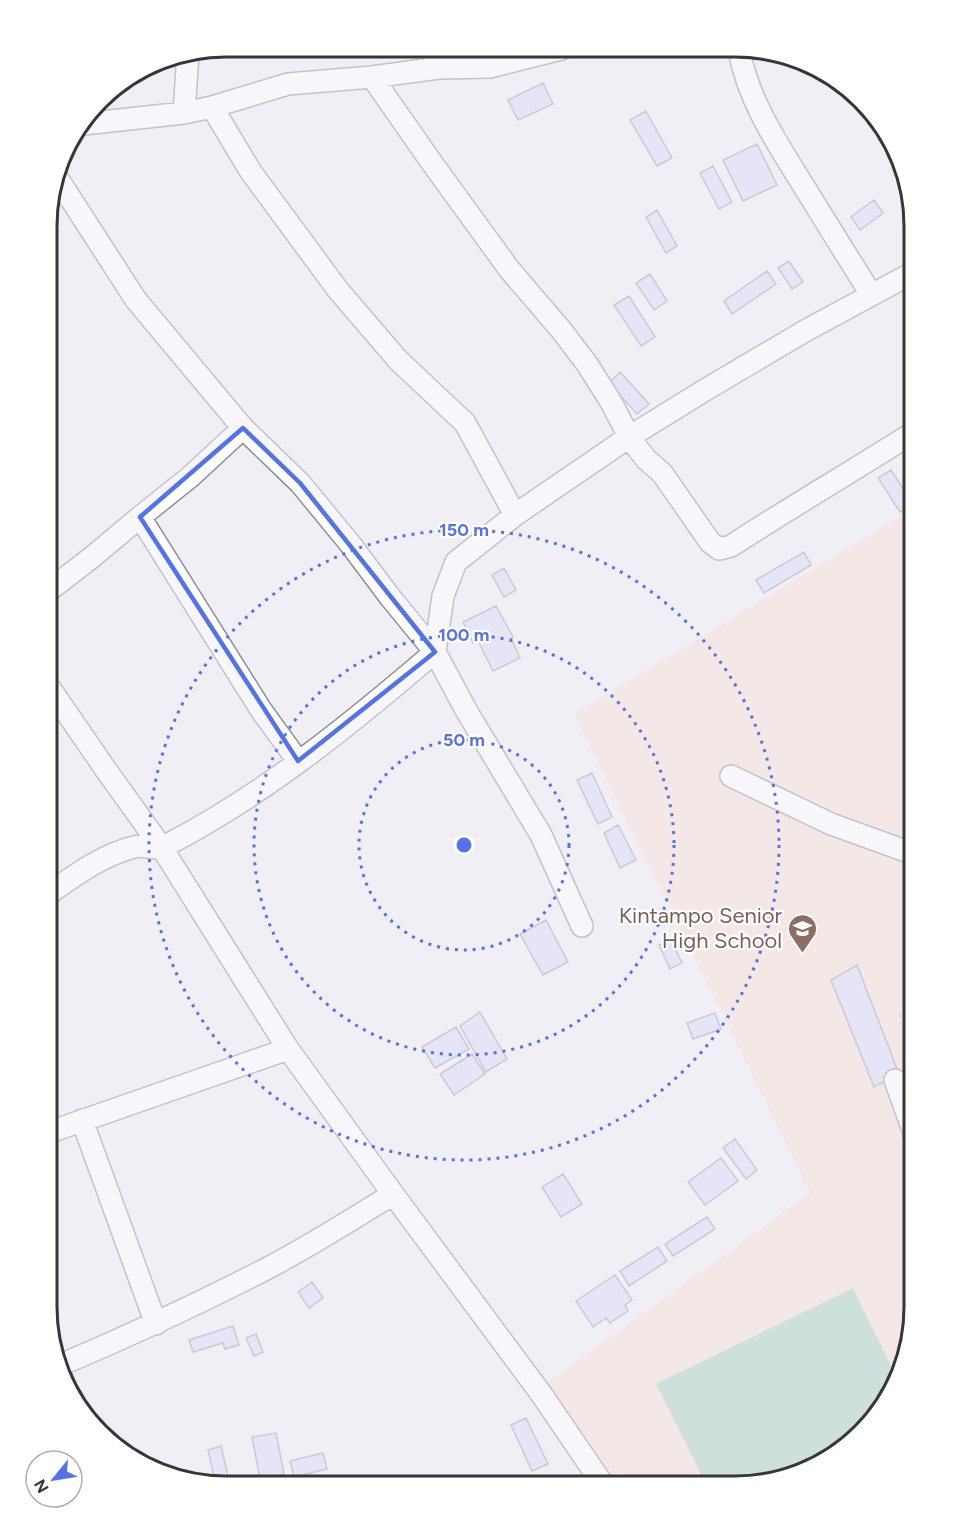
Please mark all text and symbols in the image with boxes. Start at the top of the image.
text: 150 m [439,519,489,541]
text: 100 m [439,624,489,646]
text: 50 m [443,729,485,751]
centre of rings [454,835,474,855]
place label: Kintampo Senior High School [619,902,783,954]
school or university icon: Kintampo Senior High School [787,912,819,954]
north arrow [24,1449,84,1509]
text: N [30,1476,53,1496]

